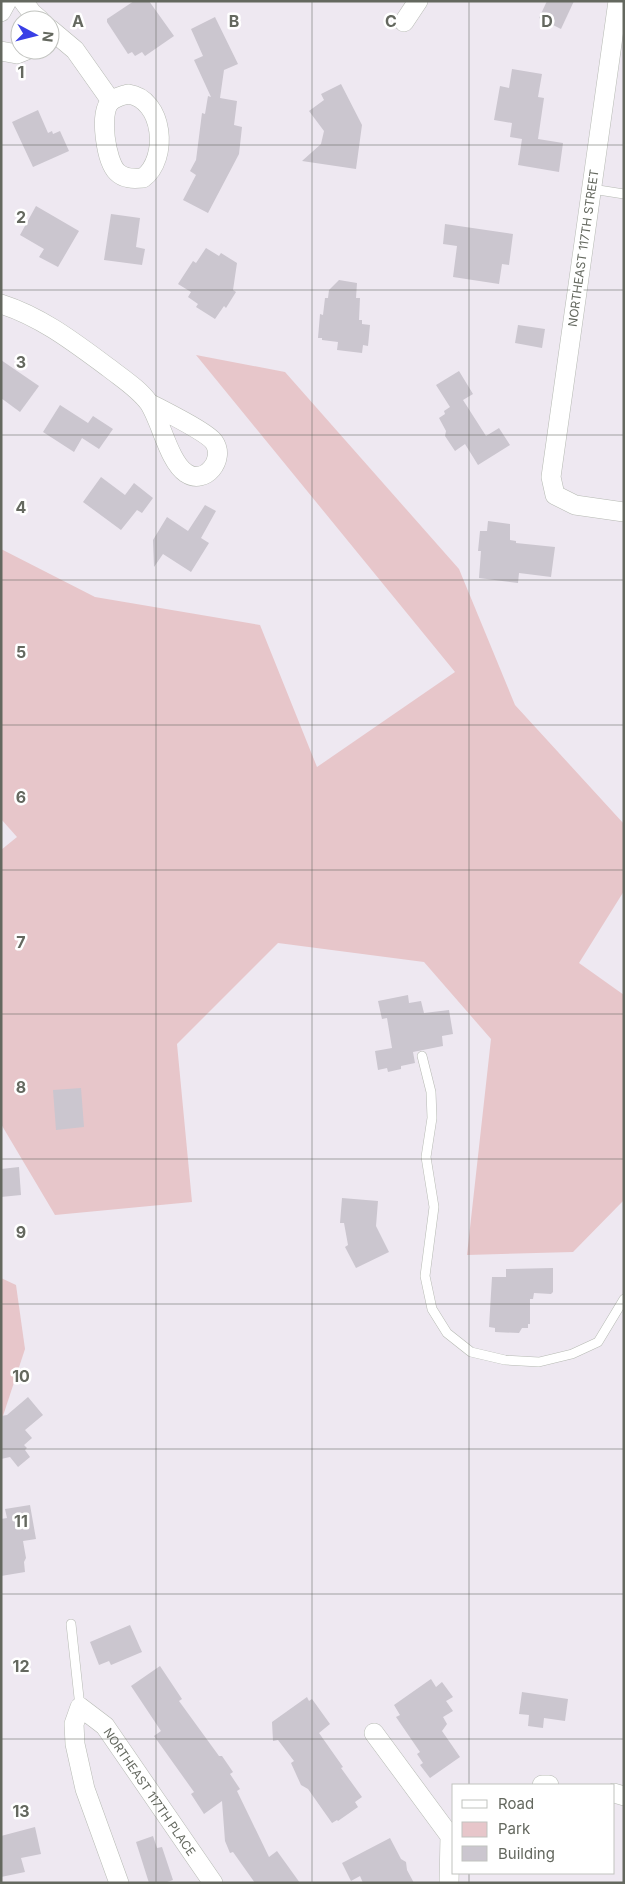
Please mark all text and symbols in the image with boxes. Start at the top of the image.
north arrow [10,10,60,60]
text: A [72,11,84,31]
text: B [229,11,239,31]
text: C [385,11,397,31]
text: D [541,11,553,31]
text: N [39,30,57,43]
text: 1 [18,62,24,82]
street label: NORTHEAST 117TH STREET [565,168,602,328]
text: 2 [16,207,26,227]
text: 3 [16,352,26,372]
text: 4 [16,497,27,517]
text: 5 [16,642,26,662]
text: 6 [16,787,26,807]
text: 7 [16,932,26,952]
text: 8 [16,1077,26,1097]
text: 9 [16,1222,26,1242]
text: 10 [12,1366,30,1386]
text: 11 [14,1511,28,1531]
text: 12 [13,1656,29,1676]
street label: NORTHEAST 117TH PLACE [101,1725,199,1858]
legend [452,1784,615,1874]
text: Road [498,1794,534,1813]
text: 13 [12,1801,30,1821]
text: Park [498,1819,531,1838]
text: Building [498,1844,555,1863]

